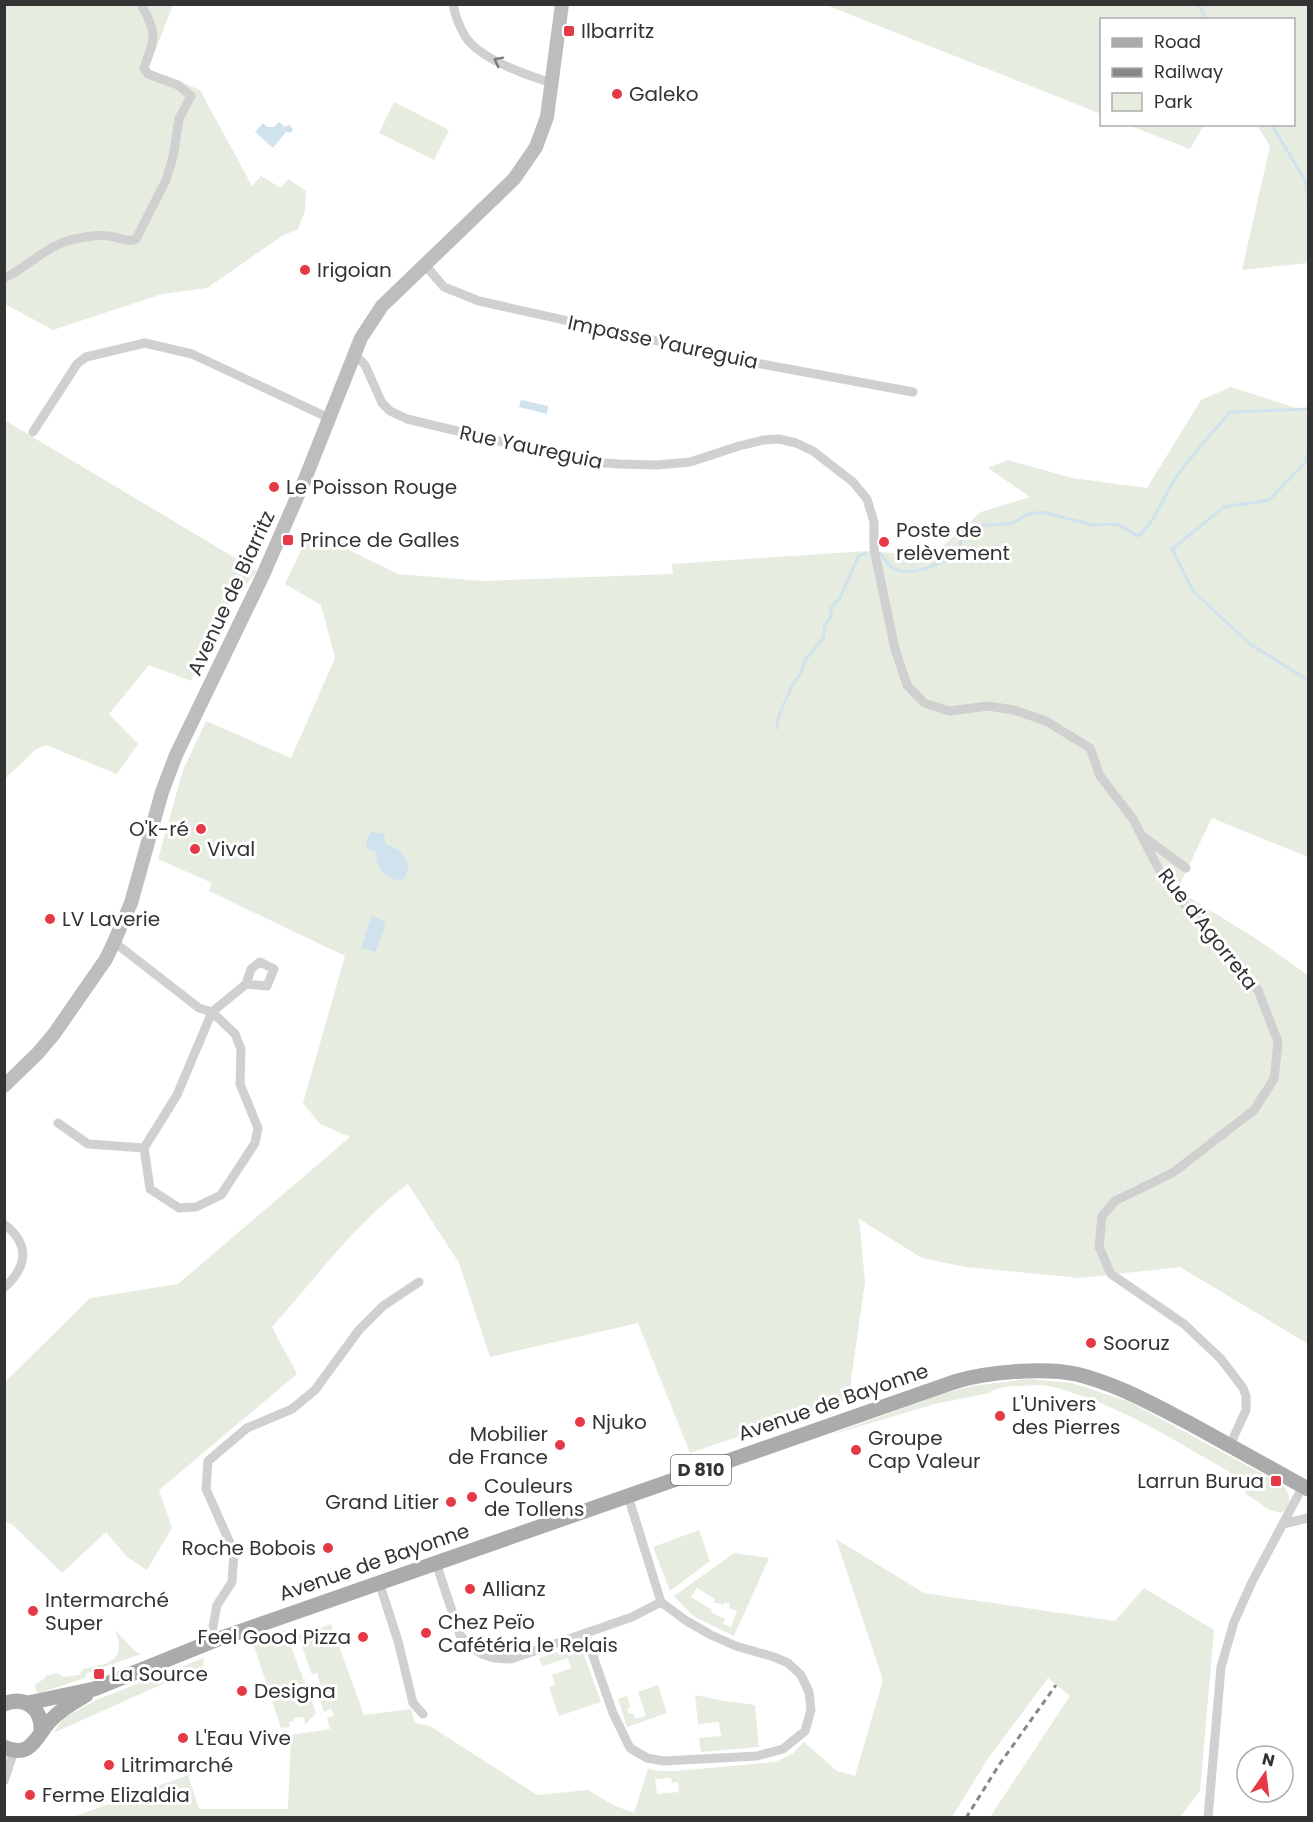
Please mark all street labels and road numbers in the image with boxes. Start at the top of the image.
street label: Impasse Yaureguia [565,308,761,376]
street label: Rue Yaureguia [457,418,605,476]
street label: Avenue de Biarritz [181,506,281,680]
street label: Rue d'Agorreta [1152,862,1264,996]
street label: Avenue de Bayonne [734,1356,932,1448]
road number: D 810 [671,1455,731,1485]
street label: Avenue de Bayonne [275,1516,473,1608]

